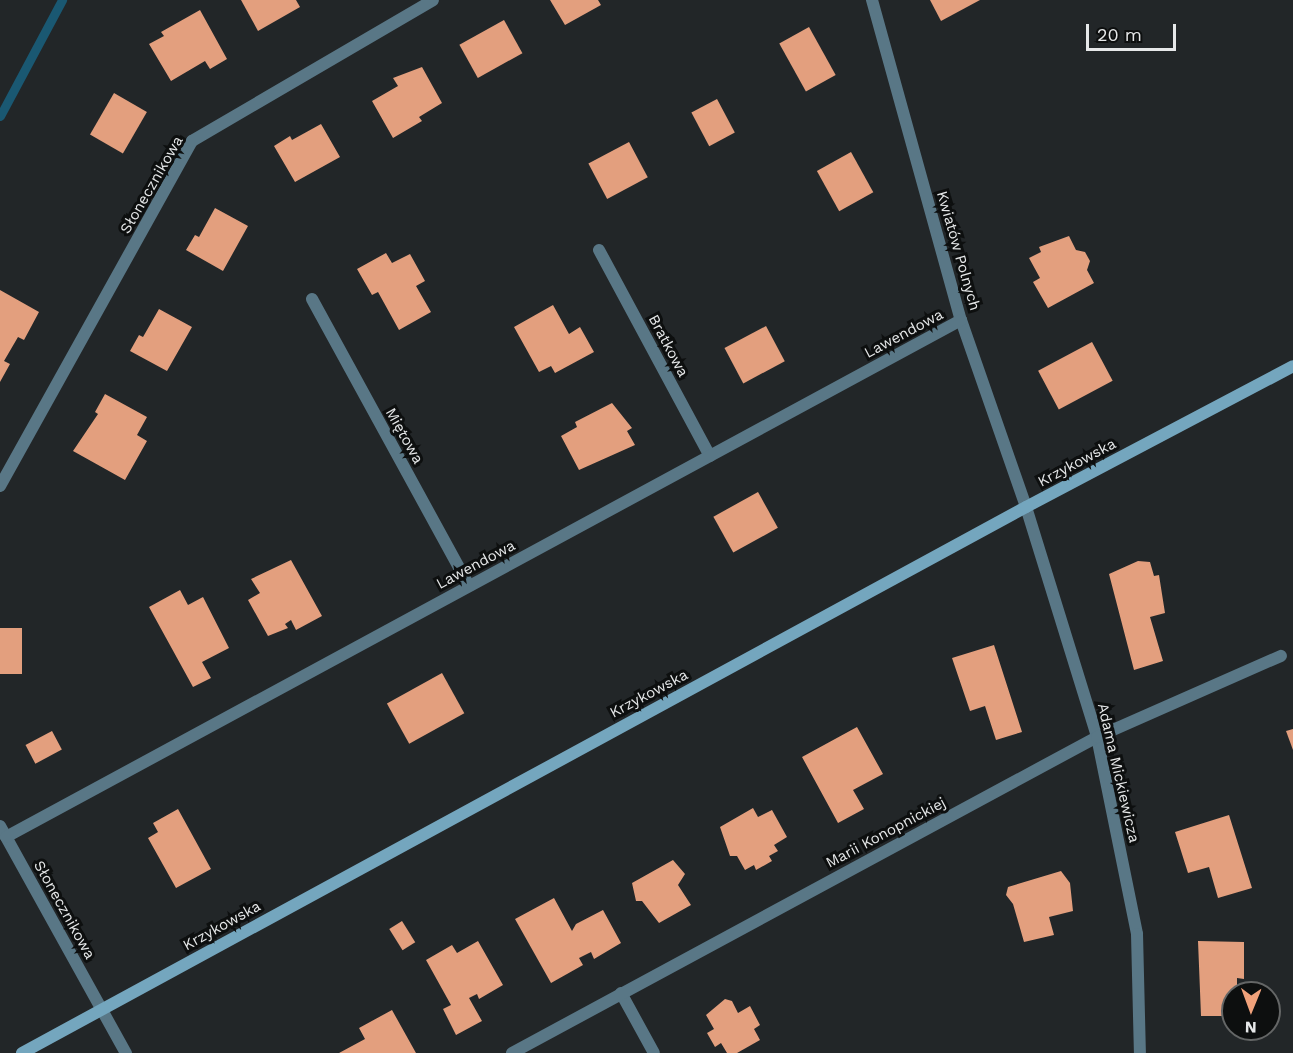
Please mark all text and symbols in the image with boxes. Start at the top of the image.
scale bar [1089,12,1179,50]
text: 20 m [1097,24,1142,45]
street label: Słonecznikowa [117,133,187,237]
street label: Kwiatów Polnych [932,189,984,313]
street label: Lawendowa [862,306,946,362]
street label: Bratkowa [644,312,692,380]
street label: Miętowa [381,405,427,467]
street label: Krzykowska [1035,435,1119,491]
street label: Lawendowa [434,537,518,593]
street label: Krzykowska [607,666,691,722]
street label: Adama Mickiewicza [1093,701,1143,845]
street label: Marii Konopnickiej [823,794,949,872]
street label: Słonecznikowa [30,858,98,962]
street label: Krzykowska [180,897,264,955]
north arrow [1221,981,1281,1041]
text: N [1245,1018,1257,1037]

